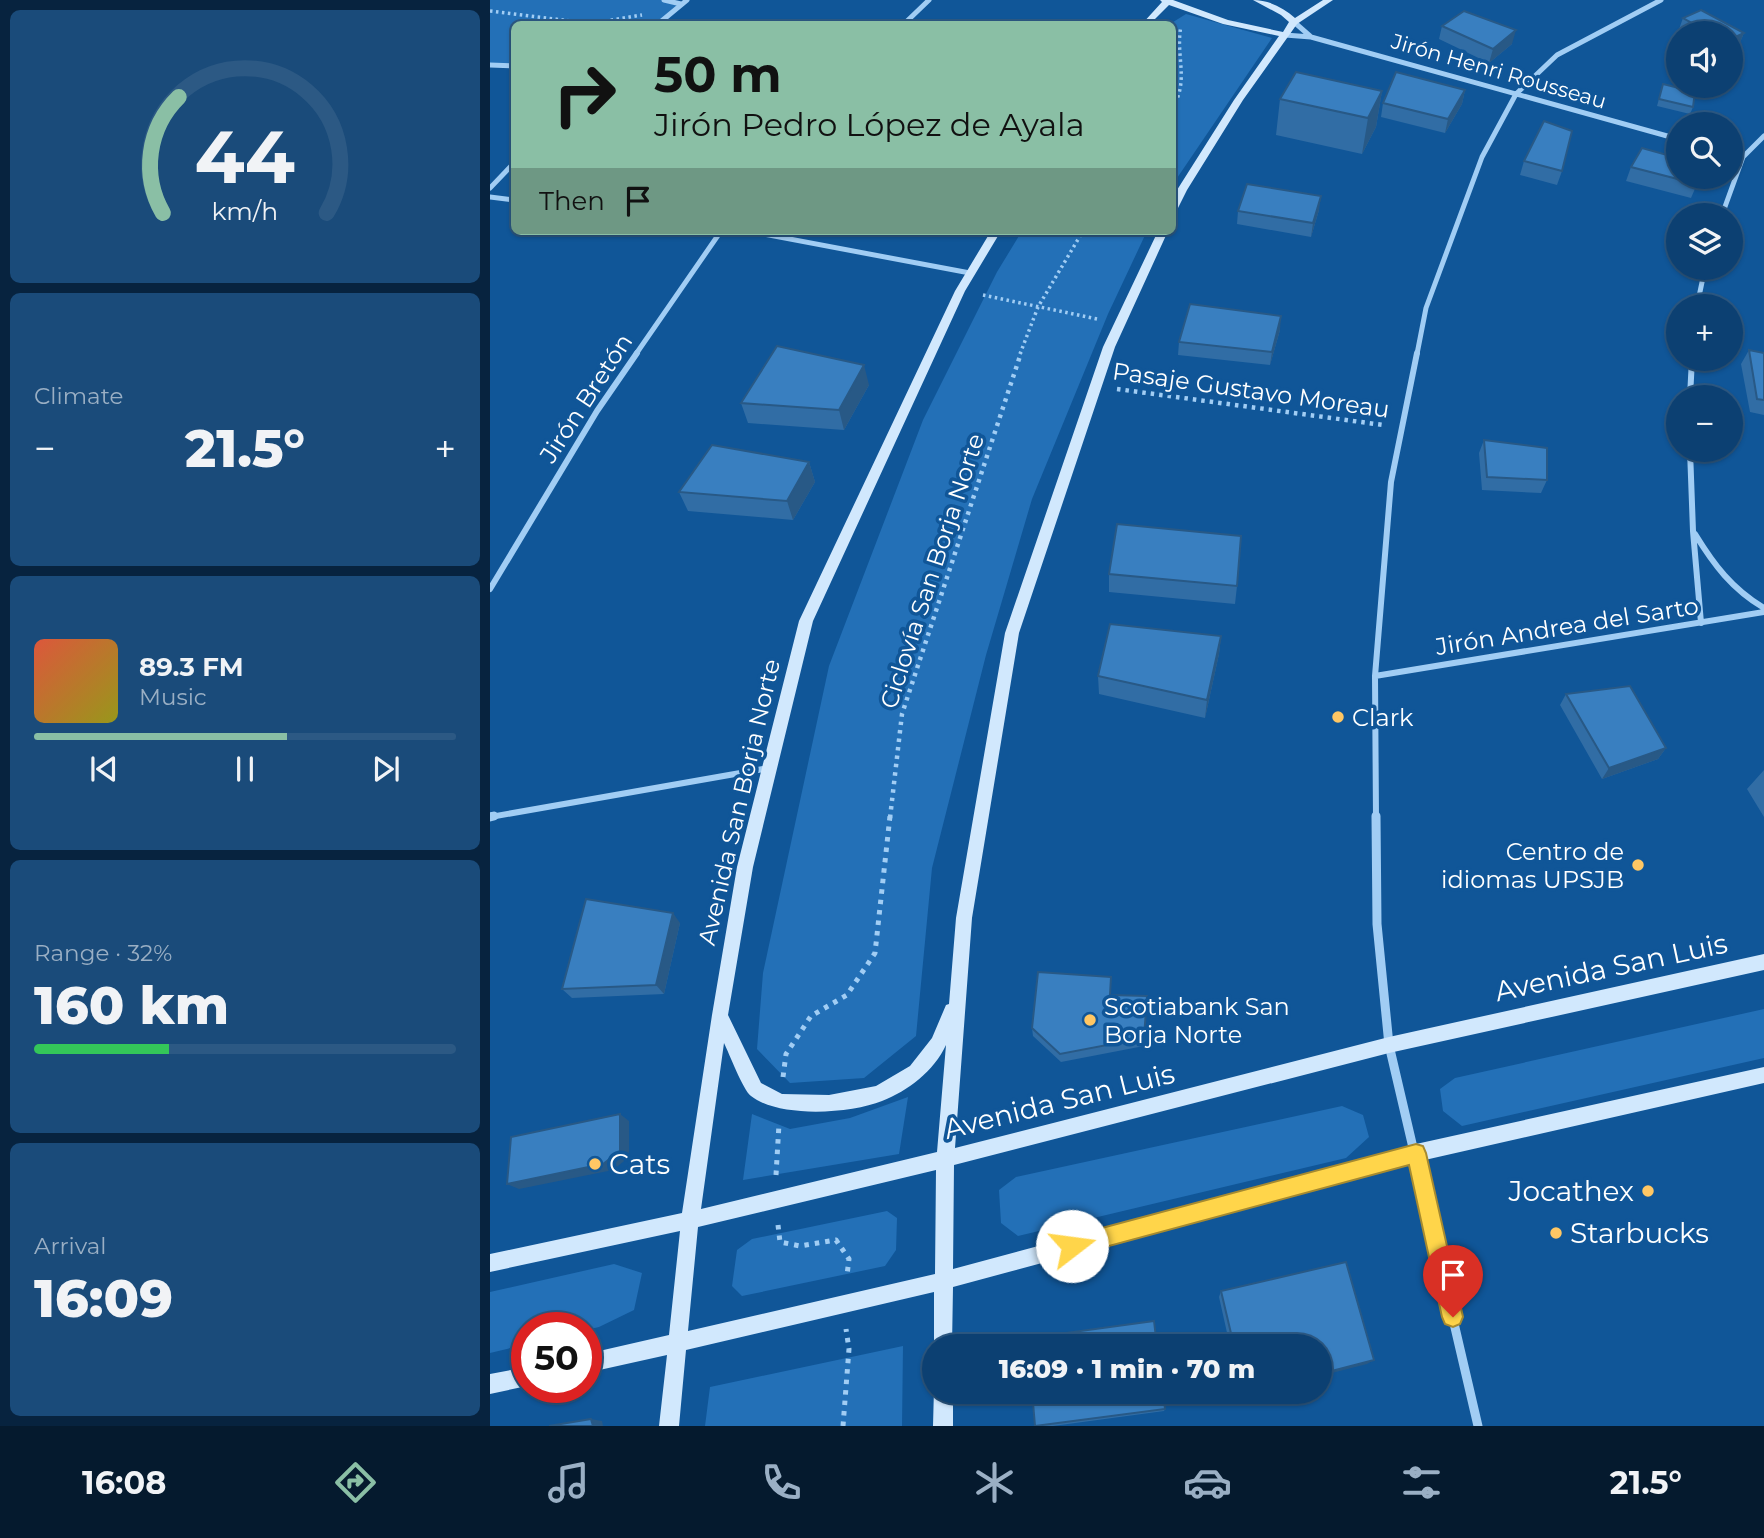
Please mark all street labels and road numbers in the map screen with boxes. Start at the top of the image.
street label: Jirón Henri Rousseau [1388,28,1609,114]
street label: Jirón Bretón [533,328,638,469]
street label: Pasaje Gustavo Moreau [1111,356,1391,424]
street label: Ciclovía San Borja Norte [874,430,990,712]
street label: Jirón Andrea del Sarto [1433,591,1700,661]
street label: Avenida San Borja Norte [692,656,786,948]
street label: Avenida San Luis [1492,926,1730,1008]
street label: Avenida San Luis [940,1056,1178,1146]

